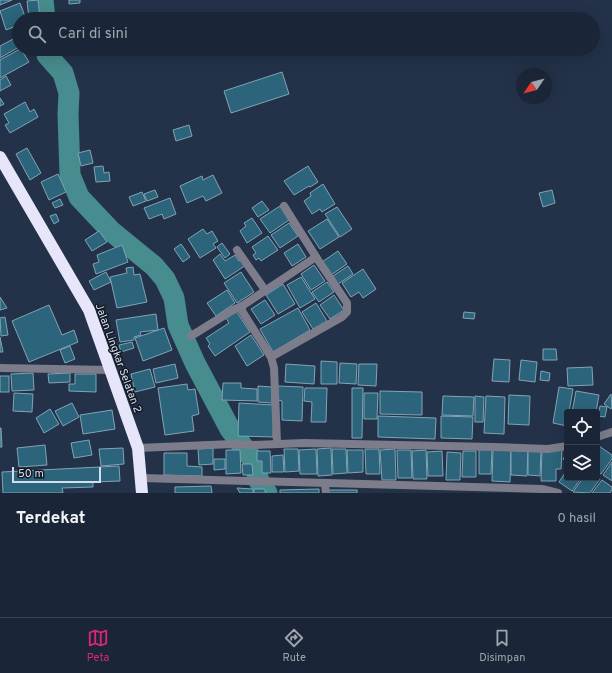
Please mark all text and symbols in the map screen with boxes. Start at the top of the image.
search box [12,12,600,56]
icon: search [26,23,48,45]
text: Cari di sini [58,25,128,44]
north arrow [516,68,552,104]
street label: Jalan Lingkar Selatan 2 [92,302,144,415]
map controls [564,409,600,481]
button: locate [564,409,600,445]
button: layers [564,445,600,481]
scale bar [12,465,101,484]
text: 50 m [18,467,44,481]
text: Terdekat [16,508,85,530]
text: 0 hasil [558,511,596,527]
tab: Peta [87,627,109,665]
tab: Rute [283,627,306,665]
tab: Disimpan [479,627,525,665]

